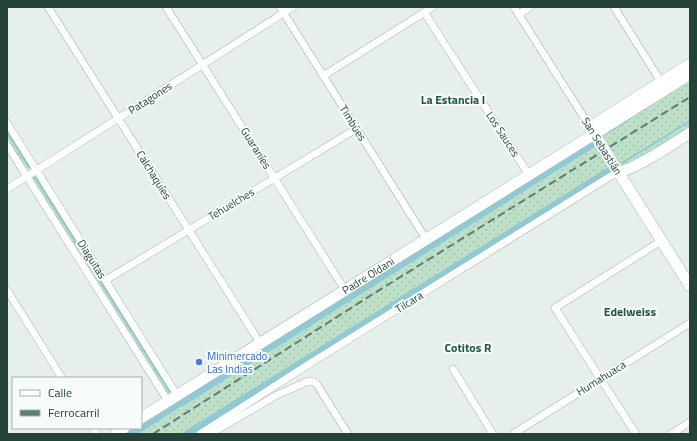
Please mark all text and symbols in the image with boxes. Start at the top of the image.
street label: Patagones [125,78,175,118]
district label: La Estancia I [421,90,485,109]
street label: Timbúes [336,102,370,144]
street label: Los Sauces [482,108,524,160]
street label: San Sebastián [578,114,626,178]
street label: Guaraníes [237,124,275,172]
street label: Calchaquíes [133,147,175,203]
street label: Tehuelches [205,184,257,224]
street label: Diaguitas [74,236,110,282]
street label: Padre Oldani [339,253,397,298]
street label: Tilcara [392,287,427,317]
district label: Edelweiss [604,302,657,321]
district label: Cotitos R [445,338,491,357]
place label: Minimercado Las Indias [207,348,268,377]
street label: Humahuaca [573,356,629,400]
marker: Minimercado Las Indias [194,357,204,367]
legend [12,377,142,429]
text: Calle [48,383,72,402]
text: Ferrocarril [48,403,100,422]

